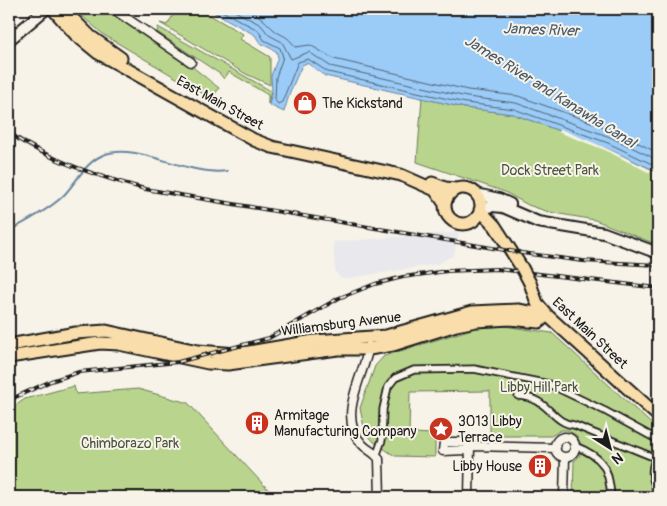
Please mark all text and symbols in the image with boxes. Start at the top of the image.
water label: James River [503,19,581,41]
water label: James River and Kanawha Canal [461,31,640,153]
street label: East Main Street [174,72,267,134]
shop icon: The Kickstand [292,90,318,116]
place label: The Kickstand [322,95,403,112]
park label: Dock Street Park [501,162,599,179]
street label: East Main Street [549,294,631,372]
street label: Williamsburg Avenue [280,308,402,340]
park label: Libby Hill Park [500,379,579,396]
place label: Armitage Manufacturing Company [274,407,416,440]
building icon: Armitage Manufacturing Company [244,410,270,436]
place label: 3013 Libby Terrace [458,413,522,446]
place icon: 3013 Libby Terrace [428,416,454,442]
north arrow [584,424,634,474]
park label: Chimborazo Park [81,435,179,452]
text: N [609,448,626,468]
building icon: Libby House [527,453,553,479]
place label: Libby House [452,458,522,475]

